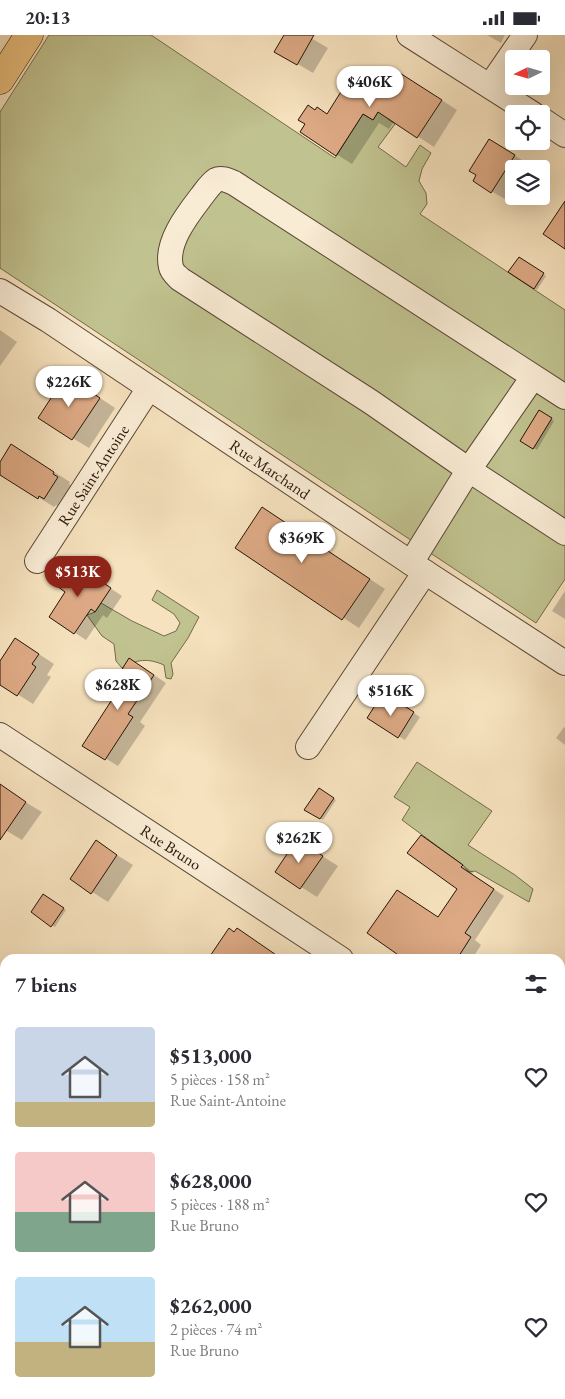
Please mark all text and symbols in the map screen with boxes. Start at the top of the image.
text: 20:13 [25,5,71,30]
north arrow [505,50,550,95]
map controls [505,50,550,205]
pin: $406K [335,65,405,108]
text: $406K [348,71,392,92]
button: locate [505,105,550,150]
button: layers [505,160,550,205]
pin: $226K [34,365,104,408]
text: $226K [47,371,91,392]
street label: Rue Saint-Antoine [53,421,134,530]
street label: Rue Marchand [225,435,315,505]
pin: $369K [267,521,337,564]
text: $369K [280,527,324,548]
pin: $513K [43,555,113,598]
text: $513K [56,561,100,582]
pin: $628K [83,669,153,711]
text: $628K [96,674,140,695]
pin: $516K [356,675,426,717]
text: $516K [369,680,413,701]
street label: Rue Bruno [136,820,205,875]
pin: $262K [264,821,334,864]
text: $262K [277,827,321,848]
icon: filters [522,970,550,998]
text: 7 biens [15,971,77,998]
text: $513,000 [170,1042,252,1069]
icon: home [55,1047,115,1107]
icon: heart [522,1063,550,1091]
text: 5 pièces · 158 m² [170,1069,270,1090]
text: Rue Saint-Antoine [170,1090,286,1111]
text: $628,000 [170,1167,252,1194]
icon: home [55,1172,115,1232]
icon: heart [522,1188,550,1216]
text: 5 pièces · 188 m² [170,1194,270,1215]
text: Rue Bruno [170,1215,239,1236]
text: $262,000 [170,1292,252,1319]
icon: home [55,1297,115,1357]
icon: heart [522,1313,550,1341]
text: 2 pièces · 74 m² [170,1319,262,1340]
text: Rue Bruno [170,1340,239,1361]

